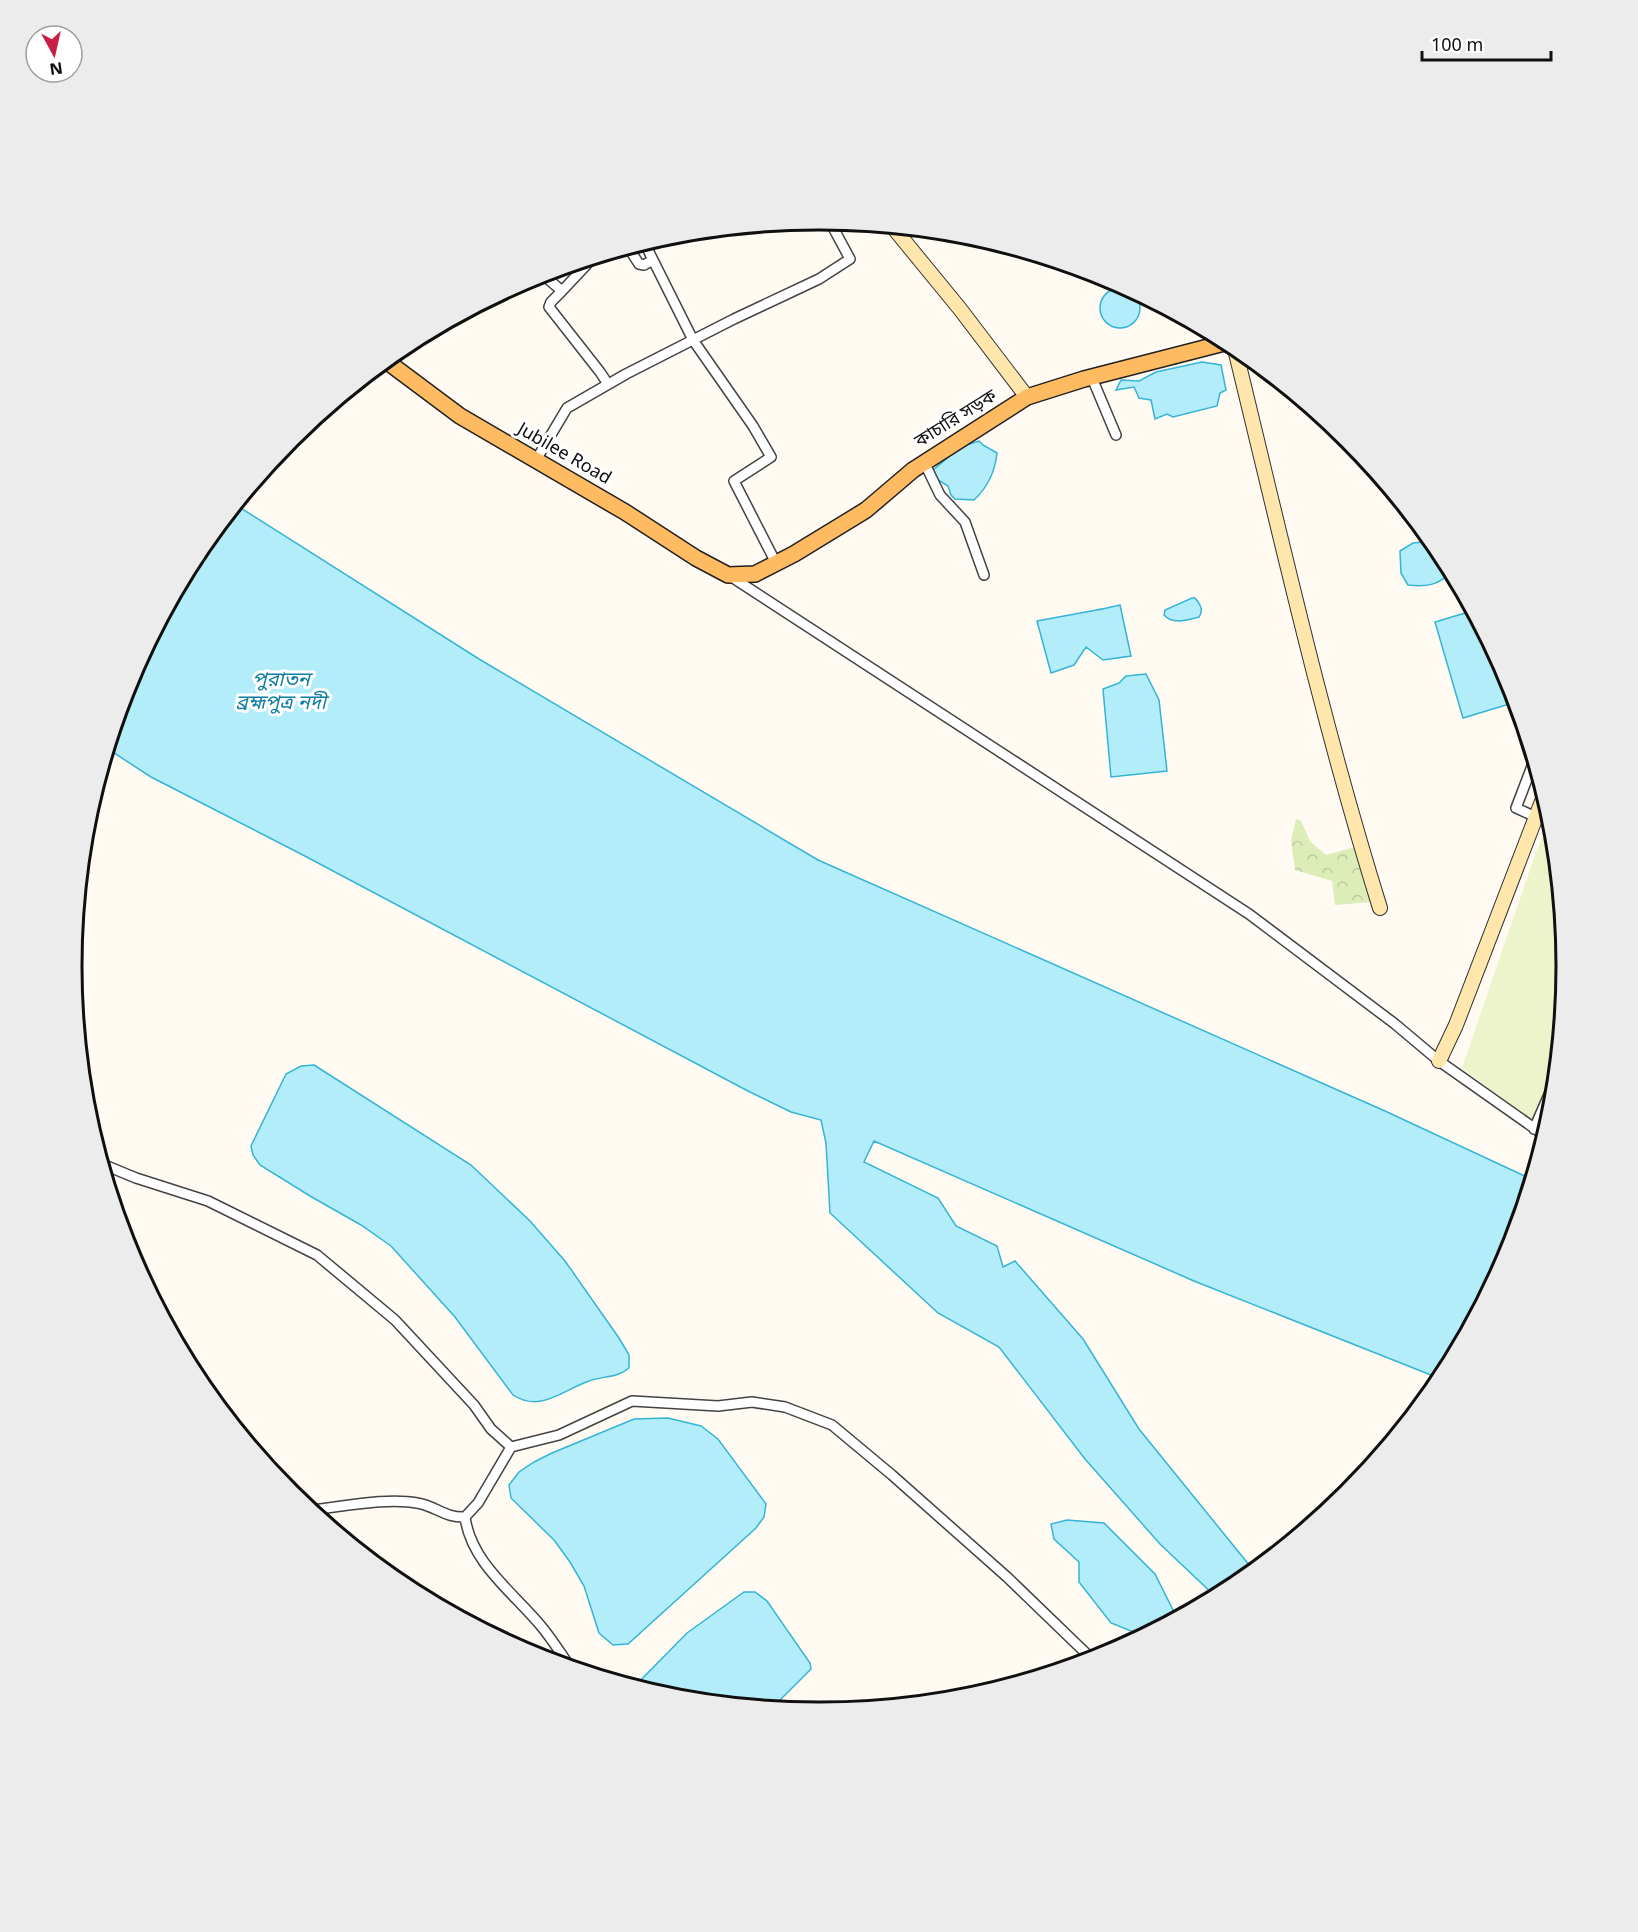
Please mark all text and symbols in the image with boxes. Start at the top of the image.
north arrow [24,24,84,84]
scale bar [1422,24,1551,62]
text: 100 m [1431,34,1483,58]
text: N [48,55,64,79]
street label: কাচারি সড়ক [910,384,1002,454]
street label: Jubilee Road [511,416,615,491]
water label: পুরাতন ব্রহ্মপুত্র নদী [236,668,330,717]

